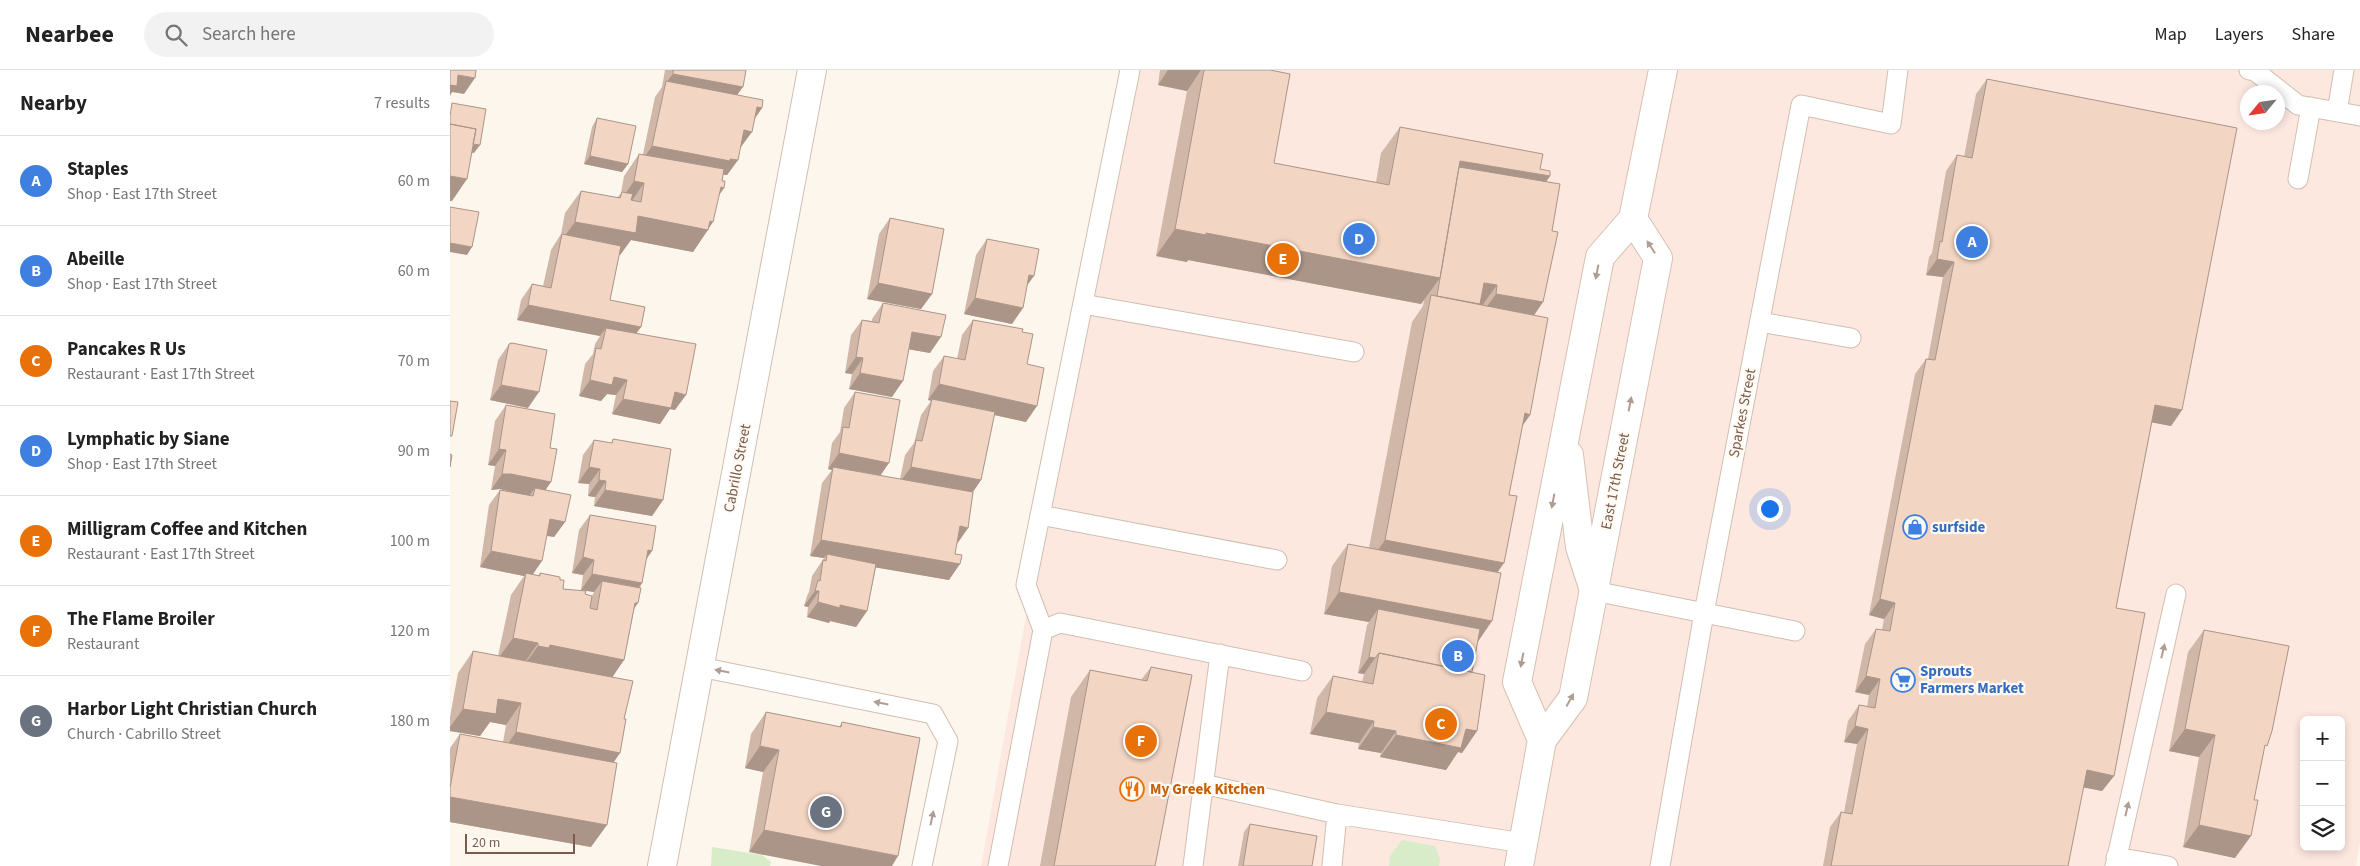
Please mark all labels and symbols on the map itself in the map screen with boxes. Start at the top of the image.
north arrow [2240,85,2285,130]
pin: D [1343,220,1375,258]
pin: A [1956,223,1988,261]
pin: E [1267,240,1299,278]
one-way arrow [1646,240,1656,253]
one-way arrow [1592,265,1600,281]
street label: Sparkes Street [1724,367,1761,459]
one-way arrow [1626,396,1634,412]
street label: Cabrillo Street [719,422,756,514]
street label: East 17th Street [1596,431,1635,531]
one-way arrow [1548,493,1556,509]
your location [1757,496,1783,522]
shop icon: surfside [1902,514,1928,540]
place label: surfside [1932,517,1986,538]
pin: B [1442,637,1474,675]
one-way arrow [2159,643,2167,658]
one-way arrow [1517,653,1525,669]
place label: Sprouts Farmers Market [1920,661,2024,699]
one-way arrow [714,667,730,675]
supermarket icon: Sprouts Farmers Market [1890,667,1916,693]
one-way arrow [1566,693,1574,708]
one-way arrow [873,699,889,707]
pin: C [1425,705,1457,743]
pin: F [1125,722,1157,760]
restaurant icon: My Greek Kitchen [1119,776,1145,802]
place label: My Greek Kitchen [1150,779,1265,800]
pin: G [810,793,842,831]
one-way arrow [2123,802,2131,817]
one-way arrow [928,811,936,826]
scale bar [465,831,575,854]

